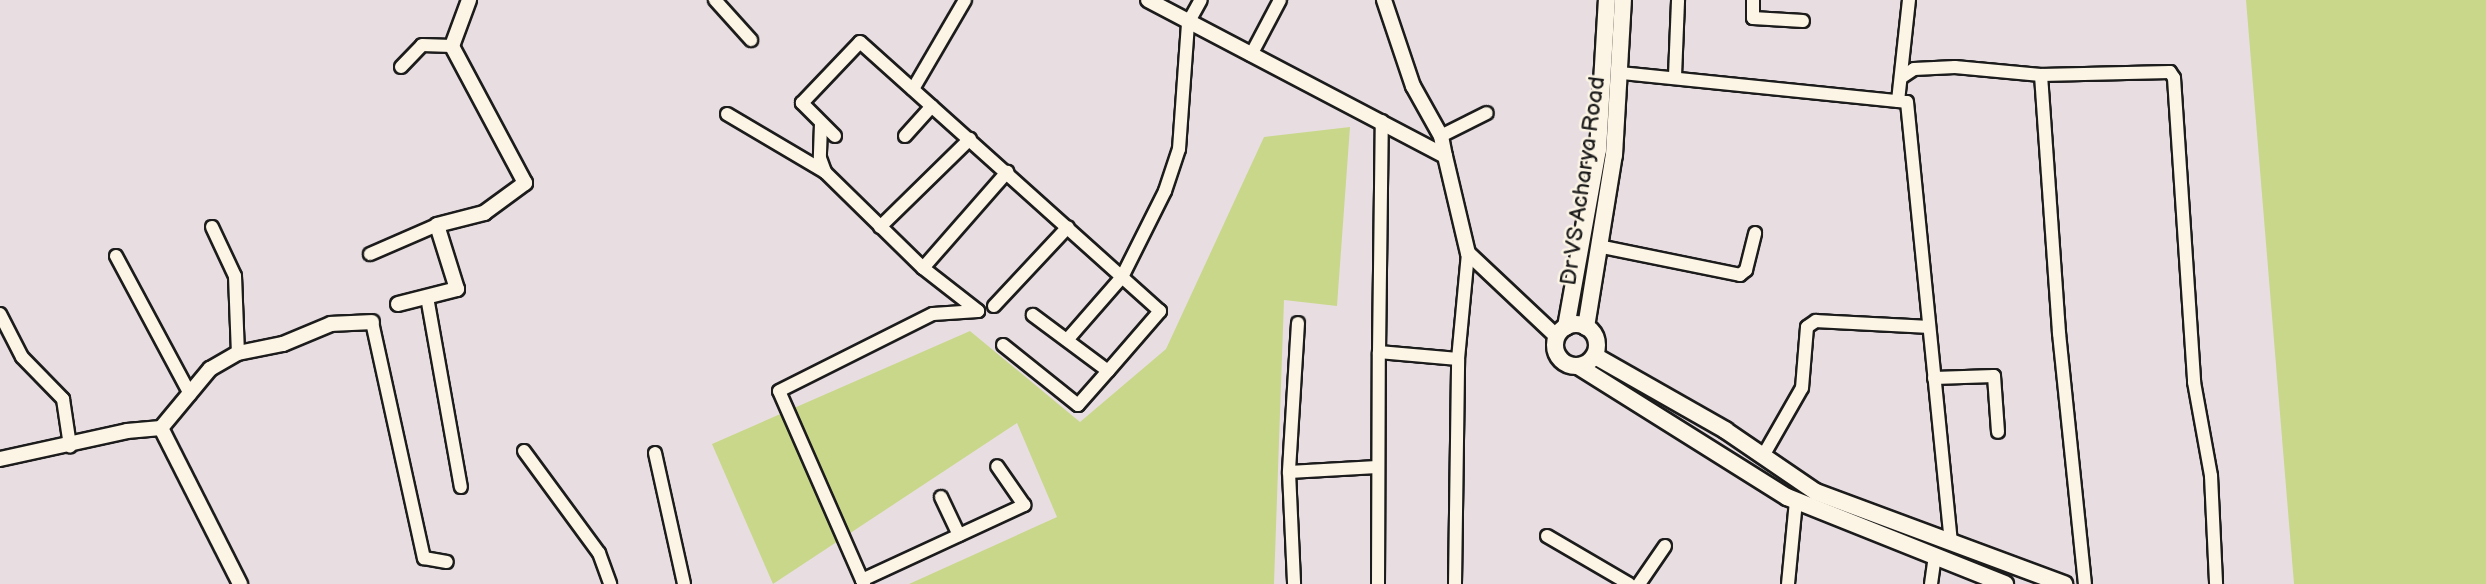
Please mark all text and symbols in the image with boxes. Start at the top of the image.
street label: Dr VS Acharya Road [1555,74,1611,288]

